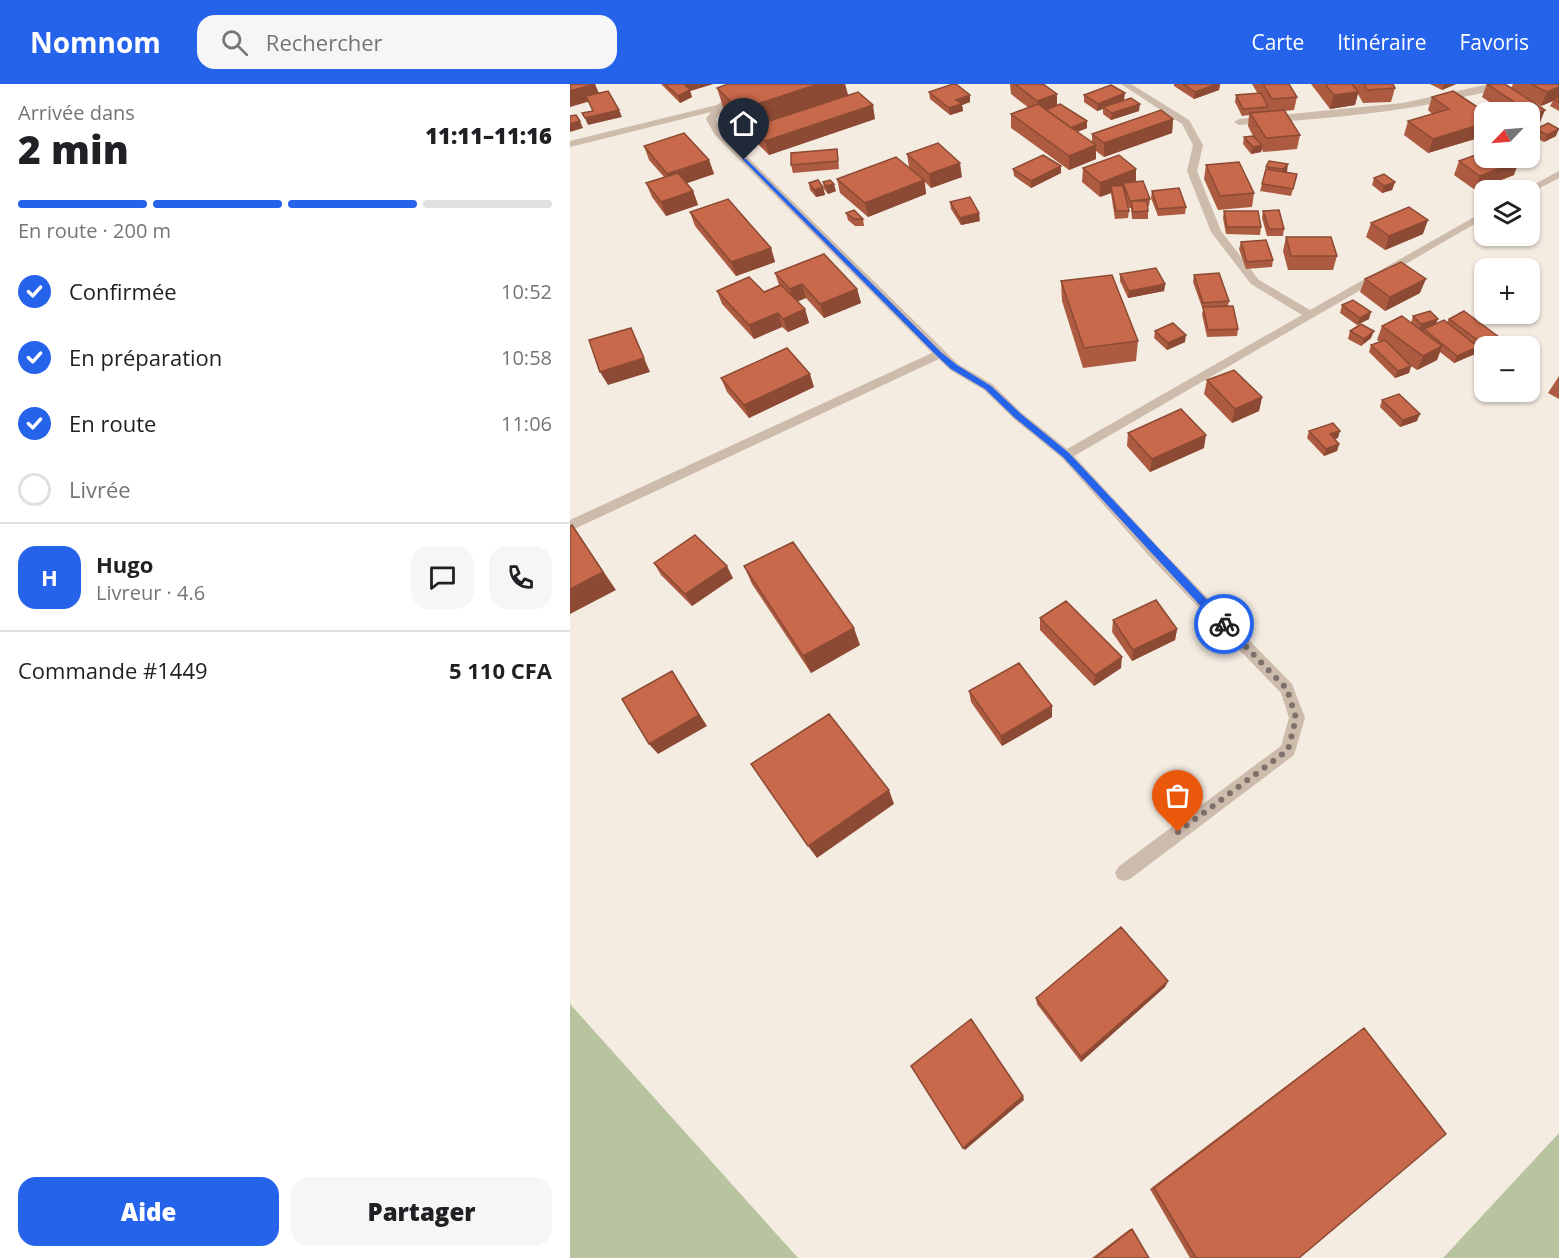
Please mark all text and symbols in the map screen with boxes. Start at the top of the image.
search box [197,15,617,69]
text: Nomnom [30,23,161,61]
icon: search [218,26,251,59]
text: Rechercher [266,27,383,57]
text: Carte [1251,28,1304,56]
text: Itinéraire [1337,28,1426,56]
text: Favoris [1459,28,1529,56]
pin [718,98,769,160]
text: Arrivée dans [18,99,135,126]
north arrow [1474,102,1540,168]
map controls [1474,102,1540,402]
icon: home [727,107,760,140]
text: 11:11–11:16 [425,120,552,150]
text: 2 min [18,122,129,175]
button: layers [1474,180,1540,246]
text: En route · 200 m [18,217,171,244]
button: + [1474,258,1540,324]
icon: check [18,275,51,308]
text: Confirmée [69,276,177,306]
text: 10:52 [501,278,552,305]
button: − [1474,336,1540,402]
icon: check [18,341,51,374]
text: En préparation [69,342,222,372]
text: 10:58 [501,344,552,371]
icon: check [18,407,51,440]
text: En route [69,408,156,438]
text: 11:06 [501,410,552,437]
text: Livrée [69,474,131,504]
button: chat [411,546,474,609]
button: phone [489,546,552,609]
text: Hugo [96,549,153,579]
text: H [41,562,58,592]
text: Livreur · 4.6 [96,579,205,606]
courier [1194,594,1254,654]
icon: bike [1208,608,1241,641]
text: Commande #1449 [18,655,208,685]
text: 5 110 CFA [449,655,552,685]
pin [1152,770,1203,832]
icon: bag [1161,779,1194,812]
button: Aide [18,1177,279,1246]
button: Partager [291,1177,552,1246]

